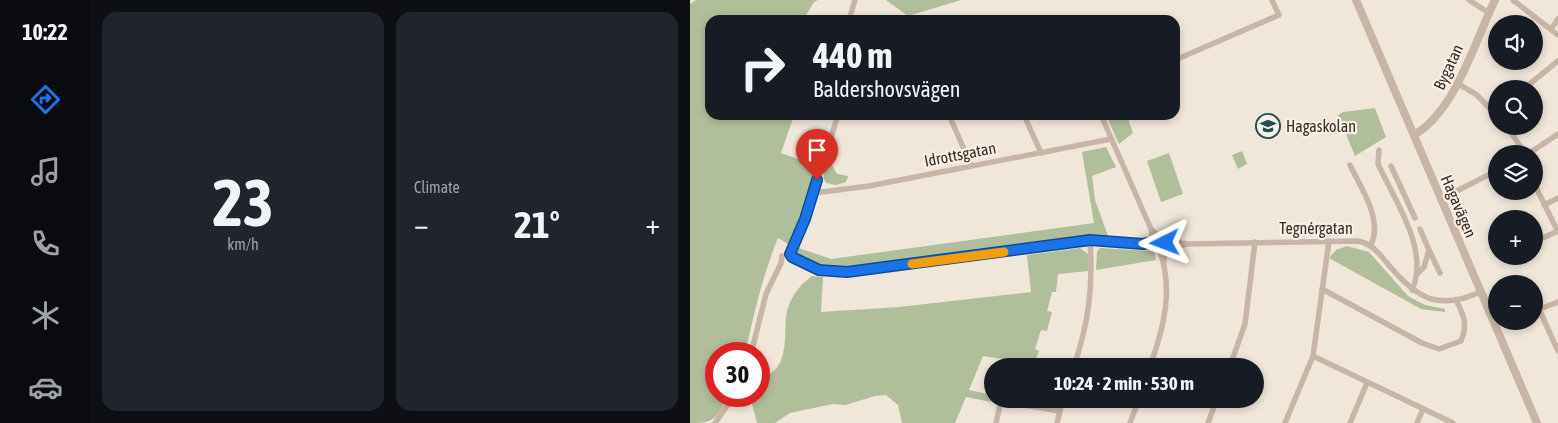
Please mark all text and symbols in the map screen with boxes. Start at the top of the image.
map controls [1488,15,1543,330]
button: sound [1488,15,1543,70]
text: 10:22 [22,19,68,45]
icon: right [730,35,795,100]
text: 440 m [813,35,892,75]
street label: Bygatan [1430,41,1467,93]
text: Baldershovsvägen [813,76,960,102]
button: search [1488,80,1543,135]
icon: directions [28,82,63,117]
school or university icon: Hagaskolan [1255,113,1281,139]
place label: Hagaskolan [1286,117,1356,136]
pin [796,129,838,180]
icon: arrive [803,136,831,164]
street label: Idrottsgatan [923,138,998,171]
button: layers [1488,145,1543,200]
icon: music [28,154,63,189]
text: 23 [212,165,274,240]
street label: Hagavägen [1437,172,1480,240]
text: Climate [414,178,460,196]
text: 21° [514,203,560,246]
text: − [414,208,429,240]
text: + [645,208,660,240]
button: + [1488,210,1543,265]
position arrow [1138,216,1190,268]
street label: Tegnérgatan [1279,219,1353,238]
icon: phone [28,226,63,261]
text: km/h [227,235,259,253]
button: − [1488,275,1543,330]
icon: climate [28,298,63,333]
speed limit sign: 30 [705,342,770,407]
icon: car [28,370,63,405]
text: 10:24 · 2 min · 530 m [1054,372,1194,394]

